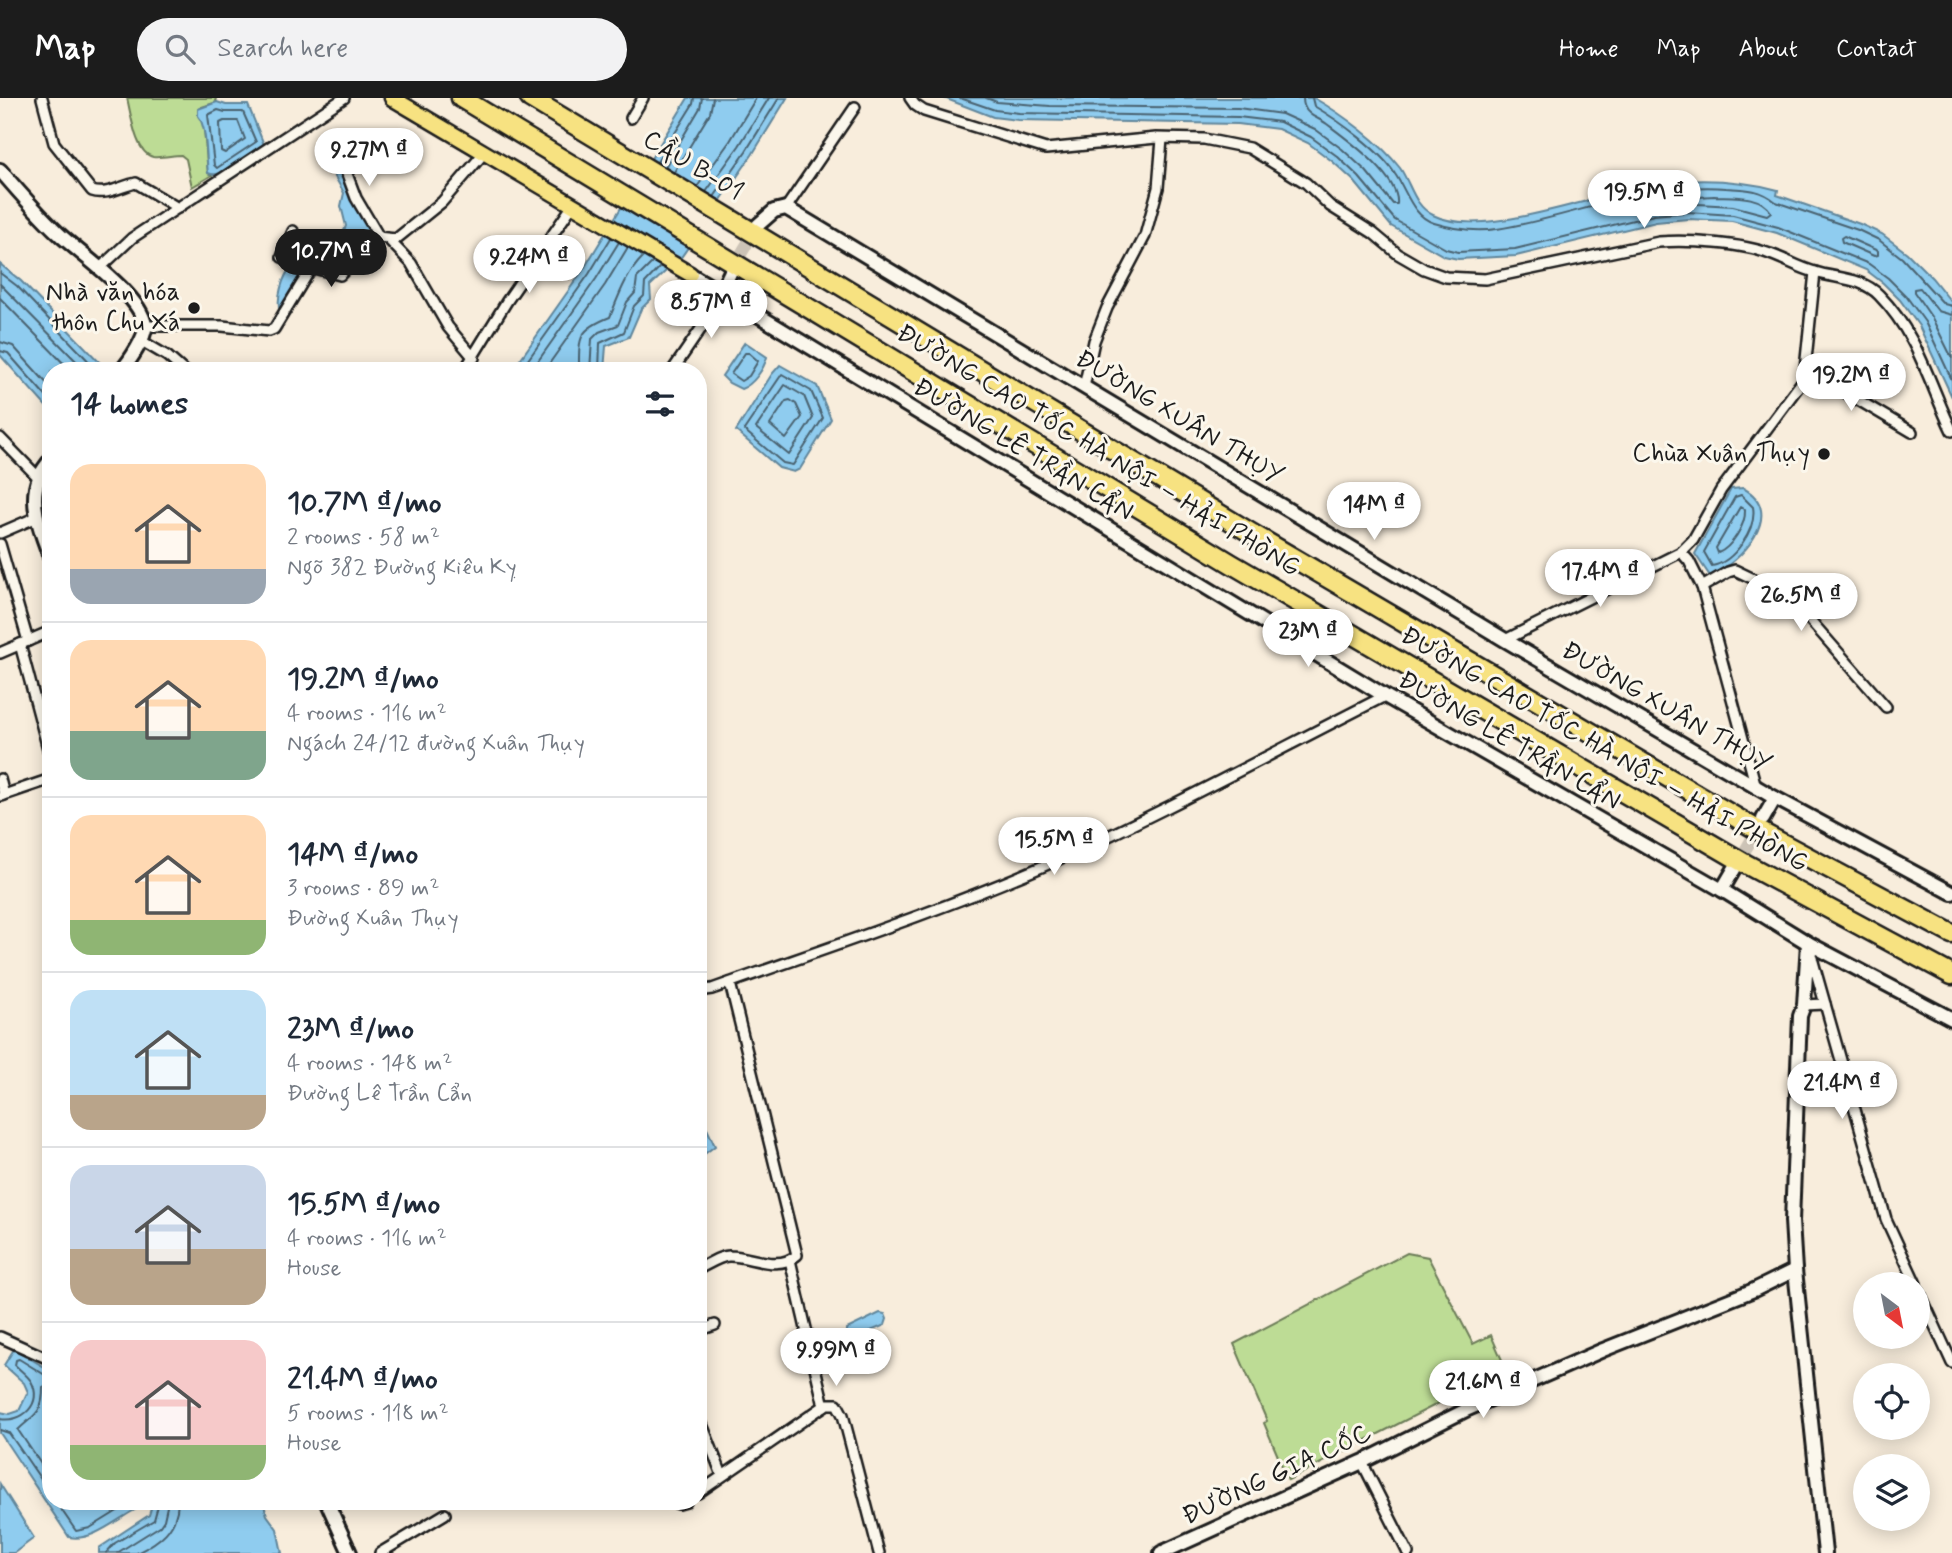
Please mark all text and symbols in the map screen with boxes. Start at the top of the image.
search box [137,18,627,81]
text: Map [35,27,95,71]
icon: search [161,30,199,68]
text: Search here [217,32,348,66]
text: Home [1559,34,1619,65]
text: Map [1657,34,1701,65]
text: About [1739,34,1798,65]
text: Contact [1836,34,1917,65]
street label: CẦU B-01 [636,123,750,209]
pin: 9.27M ₫ [304,129,434,188]
text: 9.27M ₫ [330,136,408,166]
pin: 19.5M ₫ [1579,170,1709,230]
text: 19.5M ₫ [1604,178,1684,208]
pin: 10.7M ₫ [266,230,396,289]
pin: 9.24M ₫ [464,236,594,295]
text: 10.7M ₫ [291,237,371,267]
text: 9.24M ₫ [489,243,569,273]
place label: Nhà văn hóa thôn Chu Xá [46,276,180,340]
pin: 8.57M ₫ [646,280,776,340]
text: 8.57M ₫ [670,288,752,318]
marker: Nhà văn hóa thôn Chu Xá [186,300,202,316]
street label: ĐƯỜNG CAO TỐC HÀ NỘI – HẢI PHÒNG [890,317,1306,585]
street label: ĐƯỜNG XUÂN THỤY [1069,342,1289,494]
pin: 19.2M ₫ [1786,354,1916,413]
text: 19.2M ₫ [1812,361,1890,391]
street label: ĐƯỜNG LÊ TRẦN CẨN [906,370,1140,529]
text: 14 homes [70,385,188,424]
icon: filters [641,385,679,423]
place label: Chùa Xuân Thụy [1632,437,1810,471]
marker: Chùa Xuân Thụy [1816,446,1832,462]
pin: 14M ₫ [1325,482,1423,542]
text: 10.7M ₫/mo [287,484,442,523]
text: 14M ₫ [1343,490,1405,520]
icon: home [126,492,210,576]
text: 2 rooms · 58 m² [287,523,440,553]
pin: 17.4M ₫ [1535,550,1665,609]
text: Ngõ 382 Đường Kiêu Kỵ [287,553,517,583]
text: 17.4M ₫ [1561,557,1639,587]
pin: 26.5M ₫ [1736,574,1866,633]
text: 26.5M ₫ [1761,581,1841,611]
pin: 23M ₫ [1259,610,1357,669]
text: 23M ₫ [1278,617,1338,647]
street label: ĐƯỜNG CAO TỐC HÀ NỘI – HẢI PHÒNG [1394,619,1814,881]
street label: ĐƯỜNG XUÂN THỤY [1555,634,1777,782]
text: 19.2M ₫/mo [287,660,439,699]
street label: ĐƯỜNG LÊ TRẦN CẨN [1392,663,1627,819]
icon: home [126,668,210,752]
text: 4 rooms · 116 m² [287,699,447,729]
text: Ngách 24/12 đường Xuân Thụy [287,729,585,759]
pin: 15.5M ₫ [989,818,1119,877]
text: 15.5M ₫ [1014,825,1094,855]
text: 14M ₫/mo [287,835,418,874]
icon: home [126,843,210,927]
text: 3 rooms · 89 m² [287,874,439,904]
text: Đường Xuân Thụy [287,904,459,934]
text: 23M ₫/mo [287,1010,414,1049]
icon: home [126,1018,210,1102]
text: 4 rooms · 148 m² [287,1049,452,1079]
pin: 21.4M ₫ [1777,1062,1907,1121]
text: 21.4M ₫ [1803,1069,1881,1099]
text: Đường Lê Trần Cẩn [287,1079,472,1109]
text: 15.5M ₫/mo [287,1185,440,1224]
icon: home [126,1193,210,1277]
text: 4 rooms · 116 m² [287,1224,447,1254]
text: House [287,1254,341,1284]
north arrow [1853,1272,1930,1349]
map controls [1853,1272,1930,1531]
pin: 9.99M ₫ [771,1328,901,1388]
text: 9.99M ₫ [796,1336,876,1366]
text: 21.4M ₫/mo [287,1360,438,1399]
pin: 21.6M ₫ [1418,1360,1548,1420]
button: locate [1853,1363,1930,1440]
icon: home [126,1368,210,1452]
text: 21.6M ₫ [1445,1368,1521,1398]
text: 5 rooms · 118 m² [287,1399,449,1429]
street label: ĐƯỜNG GIA CỐC [1177,1416,1377,1534]
text: House [287,1429,341,1459]
button: layers [1853,1454,1930,1531]

